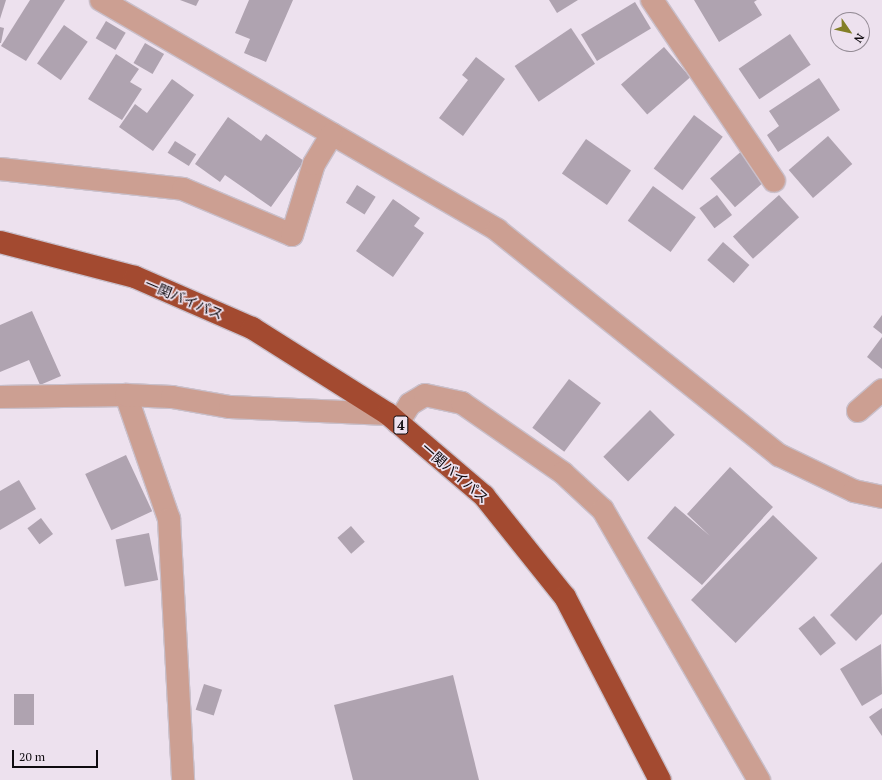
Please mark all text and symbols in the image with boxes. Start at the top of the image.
north arrow [830,12,870,52]
text: N [851,31,867,46]
street label: 一関バイパス [142,275,226,323]
road number: 4 [393,414,409,436]
street label: 一関バイパス [418,439,492,507]
scale bar [14,742,100,768]
text: 20 m [19,749,45,764]

